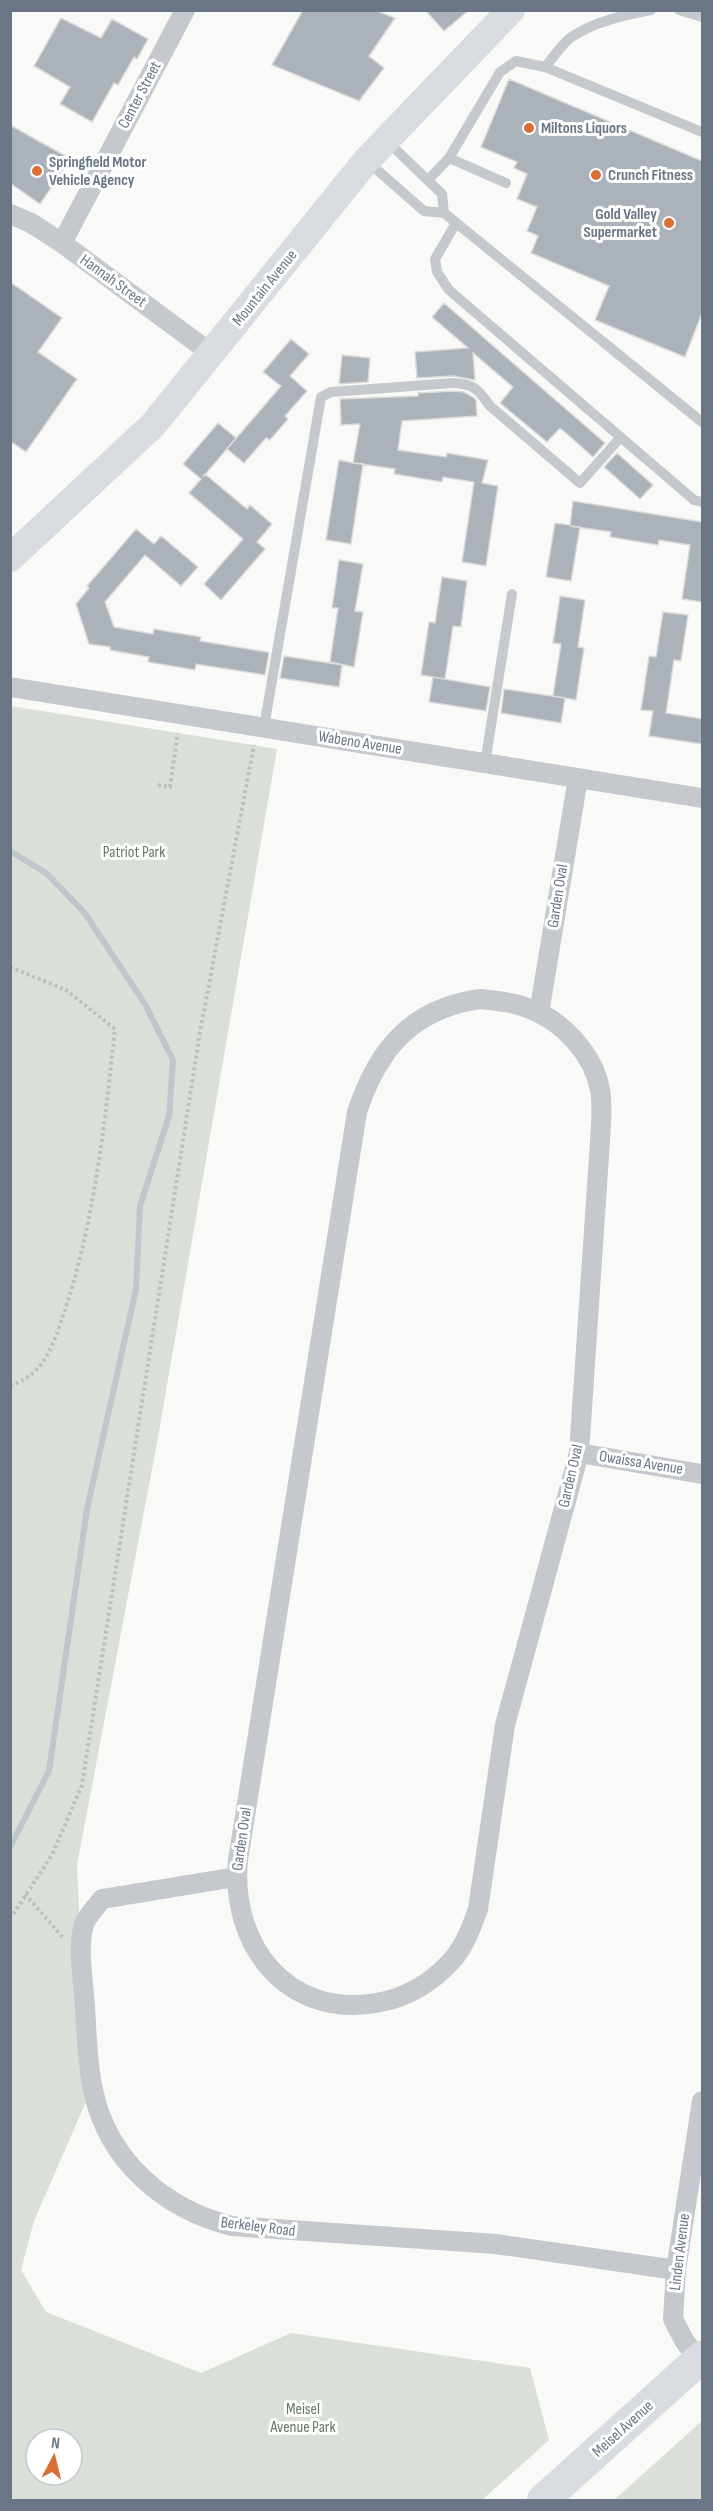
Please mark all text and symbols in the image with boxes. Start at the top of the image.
street label: Center Street [114,58,166,132]
place label: Miltons Liquors [541,119,627,138]
marker: Miltons Liquors [522,121,536,135]
place label: Springfield Motor Vehicle Agency [49,153,147,190]
marker: Springfield Motor Vehicle Agency [30,164,44,178]
place label: Crunch Fitness [608,166,693,185]
marker: Crunch Fitness [589,168,603,182]
place label: Gold Valley Supermarket [583,205,657,242]
marker: Gold Valley Supermarket [662,216,676,230]
street label: Mountain Avenue [229,246,301,330]
street label: Hannah Street [76,251,150,311]
street label: Wabeno Avenue [317,727,403,759]
park label: Patriot Park [103,843,165,862]
street label: Garden Oval [544,863,572,929]
street label: Garden Oval [555,1443,587,1509]
street label: Owaissa Avenue [598,1447,684,1479]
street label: Garden Oval [228,1806,256,1872]
street label: Linden Avenue [666,2212,694,2292]
street label: Berkeley Road [220,2213,296,2241]
street label: Meisel Avenue [589,2397,657,2461]
park label: Meisel Avenue Park [269,2400,336,2437]
north arrow [24,2427,84,2487]
text: N [50,2434,61,2454]

